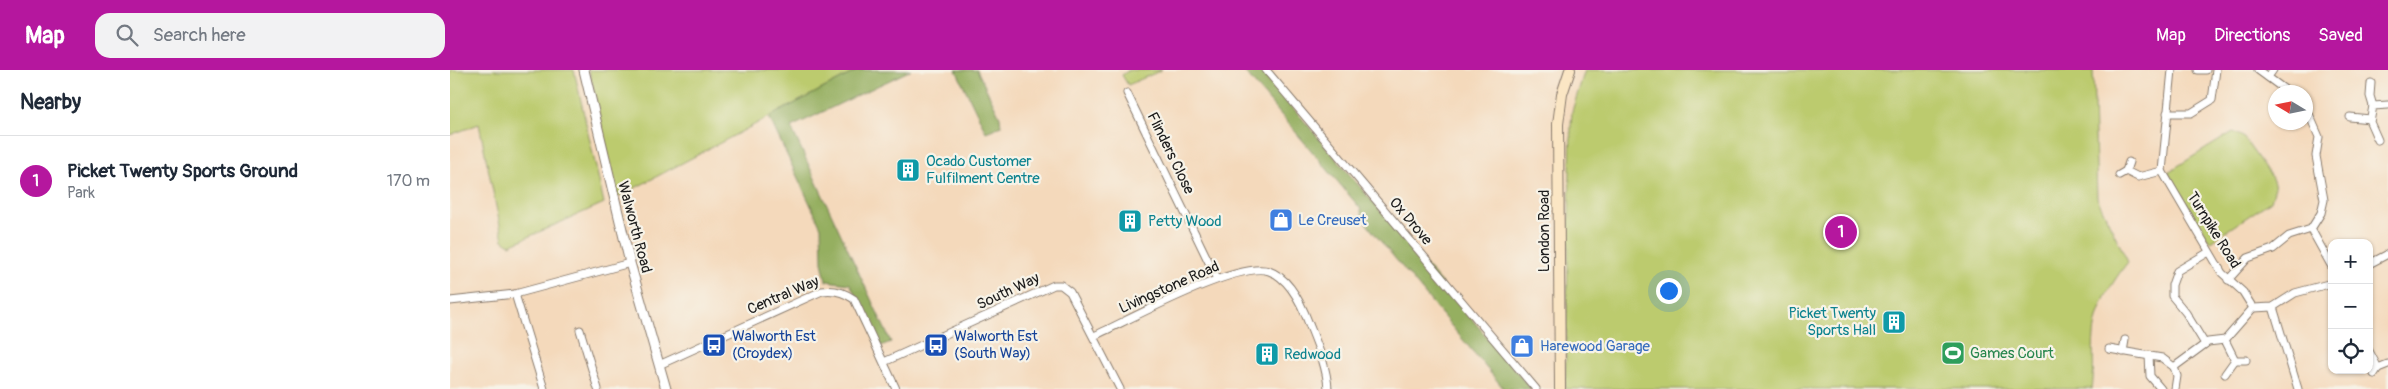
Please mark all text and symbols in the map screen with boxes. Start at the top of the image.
search box [95,13,445,58]
text: Map [25,21,65,50]
icon: search [113,21,141,49]
text: Search here [153,23,246,47]
text: Map [2156,24,2186,47]
text: Directions [2214,24,2290,47]
text: Saved [2318,24,2363,47]
north arrow [2268,85,2313,130]
text: Nearby [20,89,81,116]
street label: Flinders Close [1143,109,1199,198]
place label: Ocado Customer Fulfilment Centre [926,152,1040,188]
building icon: Ocado Customer Fulfilment Centre [895,157,921,183]
text: Picket Twenty Sports Ground [67,159,298,183]
text: 1 [33,171,39,191]
text: 170 m [387,171,430,191]
street label: Walworth Road [613,179,656,275]
text: Park [67,183,95,203]
street label: Turnpike Road [2182,188,2245,272]
street label: London Road [1535,190,1554,272]
street label: Ox Drove [1385,193,1437,250]
shop icon: Le Creuset [1268,207,1294,233]
building icon: Petty Wood [1117,208,1143,234]
place label: Le Creuset [1298,211,1367,230]
place label: Petty Wood [1148,212,1222,231]
pin: 1 [1825,213,1857,251]
map controls [2328,239,2373,374]
button: + [2328,239,2373,284]
street label: Livingstone Road [1116,257,1222,318]
street label: South Way [974,268,1043,314]
street label: Central Way [744,272,822,319]
your location [1656,278,1682,304]
button: − [2328,284,2373,329]
place label: Picket Twenty Sports Hall [1789,304,1877,340]
building icon: Picket Twenty Sports Hall [1881,309,1907,335]
place label: Walworth Est (Croydex) [732,327,817,363]
place label: Walworth Est (South Way) [954,327,1039,363]
button: locate [2328,329,2373,374]
bus stop icon: Walworth Est (Croydex) [701,332,727,358]
bus stop icon: Walworth Est (South Way) [923,332,949,358]
shop icon: Harewood Garage [1509,333,1535,359]
place label: Harewood Garage [1540,337,1651,356]
sports icon: Games Court [1940,340,1966,366]
building icon: Redwood [1254,341,1280,367]
place label: Games Court [1970,344,2055,363]
place label: Redwood [1284,345,1341,364]

